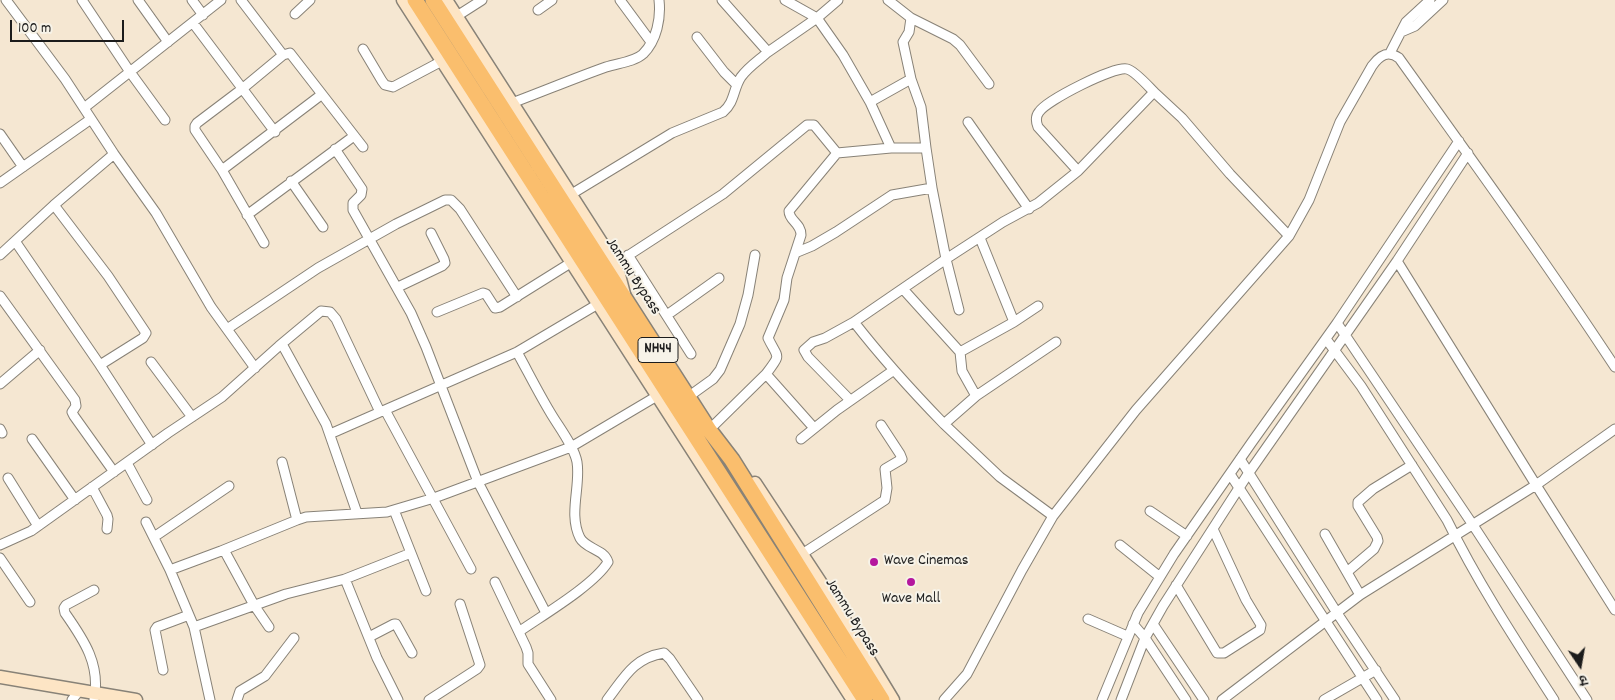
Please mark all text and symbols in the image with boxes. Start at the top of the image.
scale bar [12,10,126,42]
text: 100 m [18,18,51,40]
street label: Jammu Bypass [600,235,664,319]
road number: NH44 [638,338,678,362]
place label: Wave Cinemas [884,552,969,572]
marker: Wave Cinemas [868,556,880,568]
street label: Jammu Bypass [819,575,883,661]
marker: Wave Mall [905,576,917,588]
place label: Wave Mall [882,590,940,610]
north arrow [1555,640,1605,690]
text: उ [1577,669,1589,690]

